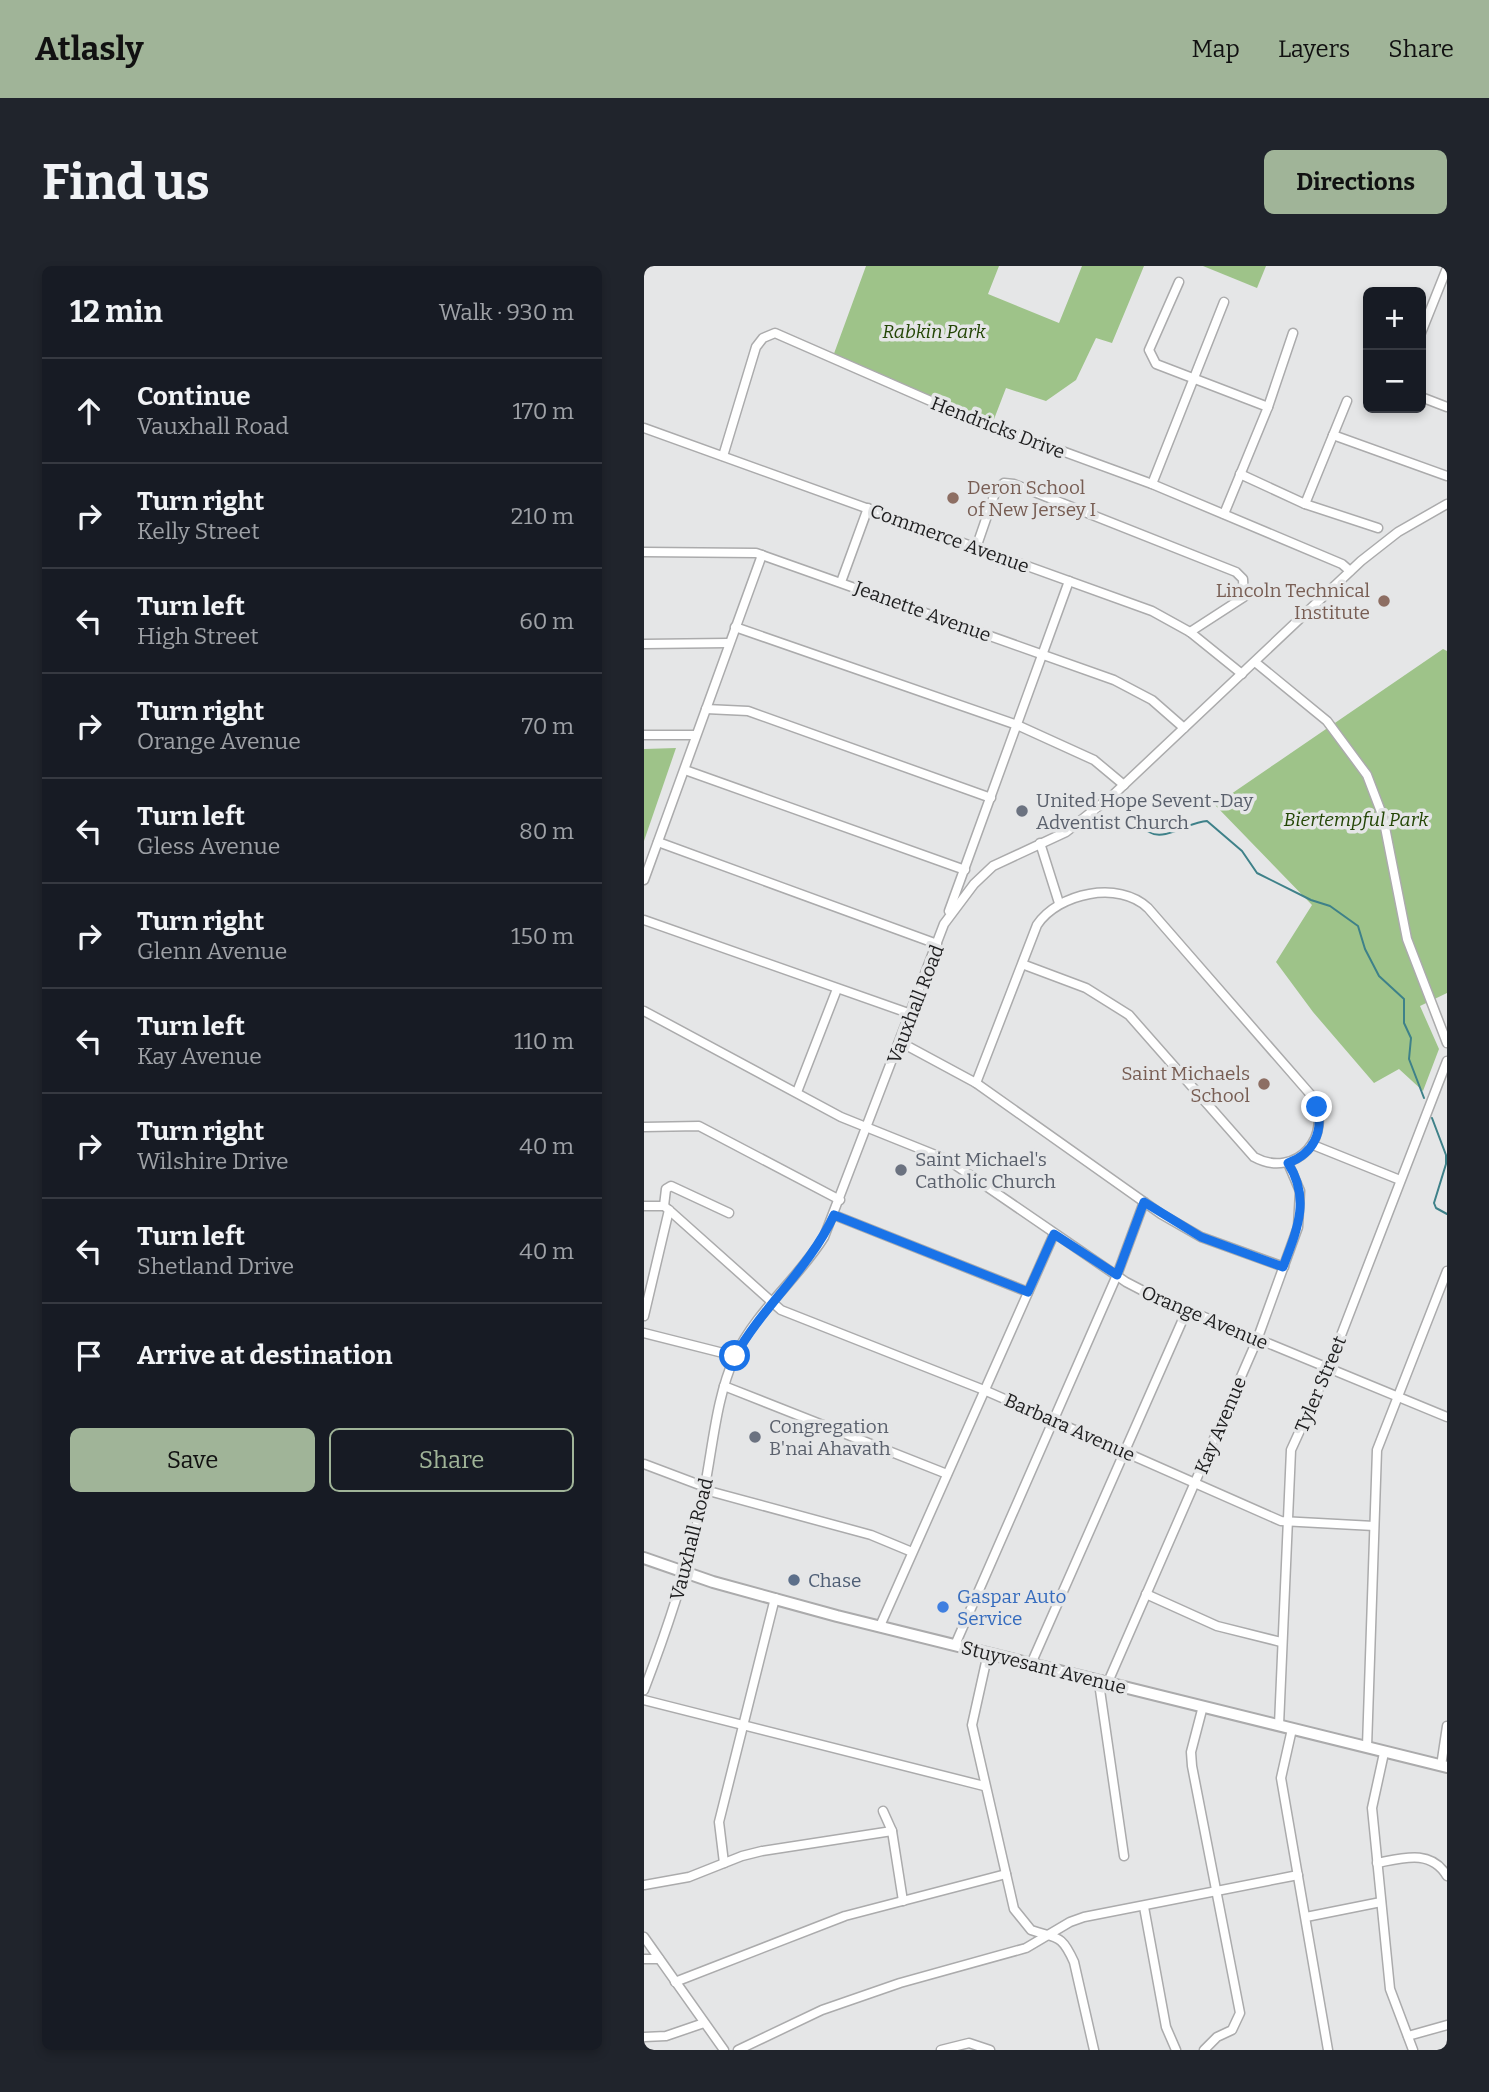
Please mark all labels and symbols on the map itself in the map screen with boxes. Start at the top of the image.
park label: Rabkin Park [882,320,987,343]
street label: Hendricks Drive [928,391,1068,464]
place label: Deron School of New Jersey I [967,476,1096,521]
marker: Deron School of New Jersey I [945,490,961,506]
street label: Commerce Avenue [867,499,1033,578]
street label: Jeanette Avenue [850,576,994,647]
place label: Lincoln Technical Institute [1216,579,1370,624]
marker: Lincoln Technical Institute [1376,593,1392,609]
place label: United Hope Sevent-Day Adventist Church [1036,789,1254,834]
marker: United Hope Sevent-Day Adventist Church [1014,803,1030,819]
park label: Biertempful Park [1284,808,1429,831]
street label: Vauxhall Road [882,941,949,1067]
place label: Saint Michaels School [1121,1062,1250,1107]
marker: Saint Michaels School [1256,1076,1272,1092]
route end [1301,1091,1332,1122]
place label: Saint Michael's Catholic Church [915,1148,1056,1193]
marker: Saint Michael's Catholic Church [893,1162,909,1178]
street label: Orange Avenue [1138,1280,1272,1355]
street label: Tyler Street [1290,1332,1351,1436]
route start [719,1340,750,1371]
street label: Kay Avenue [1190,1373,1251,1477]
street label: Barbara Avenue [1001,1388,1139,1467]
place label: Congregation B'nai Ahavath [769,1415,891,1460]
marker: Congregation B'nai Ahavath [747,1429,763,1445]
street label: Vauxhall Road [665,1475,718,1603]
place label: Chase [808,1569,861,1592]
marker: Chase [786,1572,802,1588]
place label: Gaspar Auto Service [957,1585,1066,1630]
marker: Gaspar Auto Service [935,1599,951,1615]
street label: Stuyvesant Avenue [959,1636,1129,1699]

